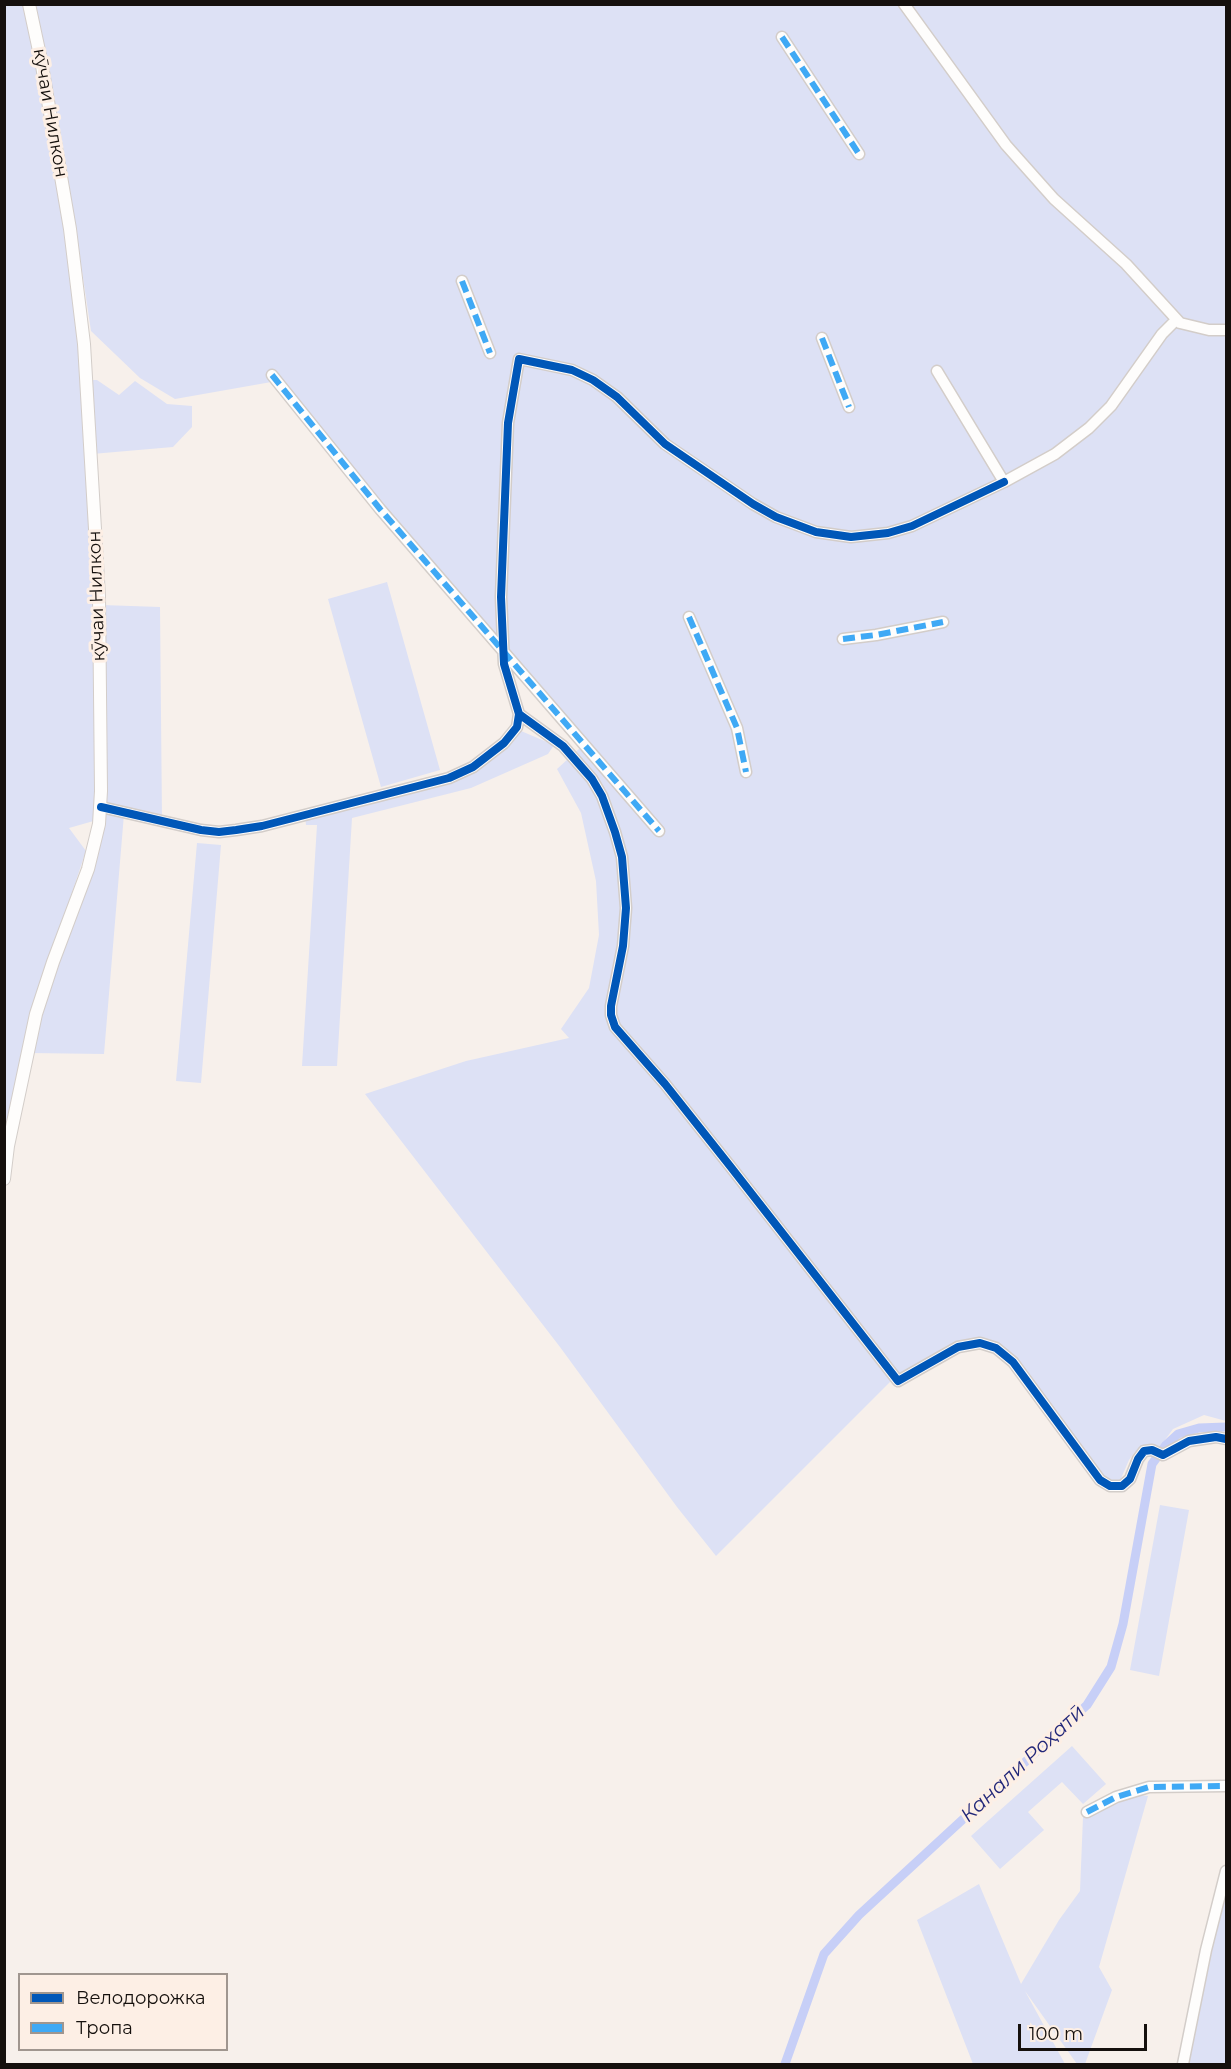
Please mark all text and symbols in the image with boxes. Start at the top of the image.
street label: кӯчаи Нилкон [28,47,72,179]
street label: кӯчаи Нилкон [84,530,110,662]
water label: Канали Роҳатӣ [956,1700,1090,1828]
legend [18,1973,228,2051]
text: Велодорожка [76,1987,205,2009]
scale bar [1021,2012,1150,2050]
text: Тропа [76,2017,133,2039]
text: 100 m [1029,2023,1083,2045]

